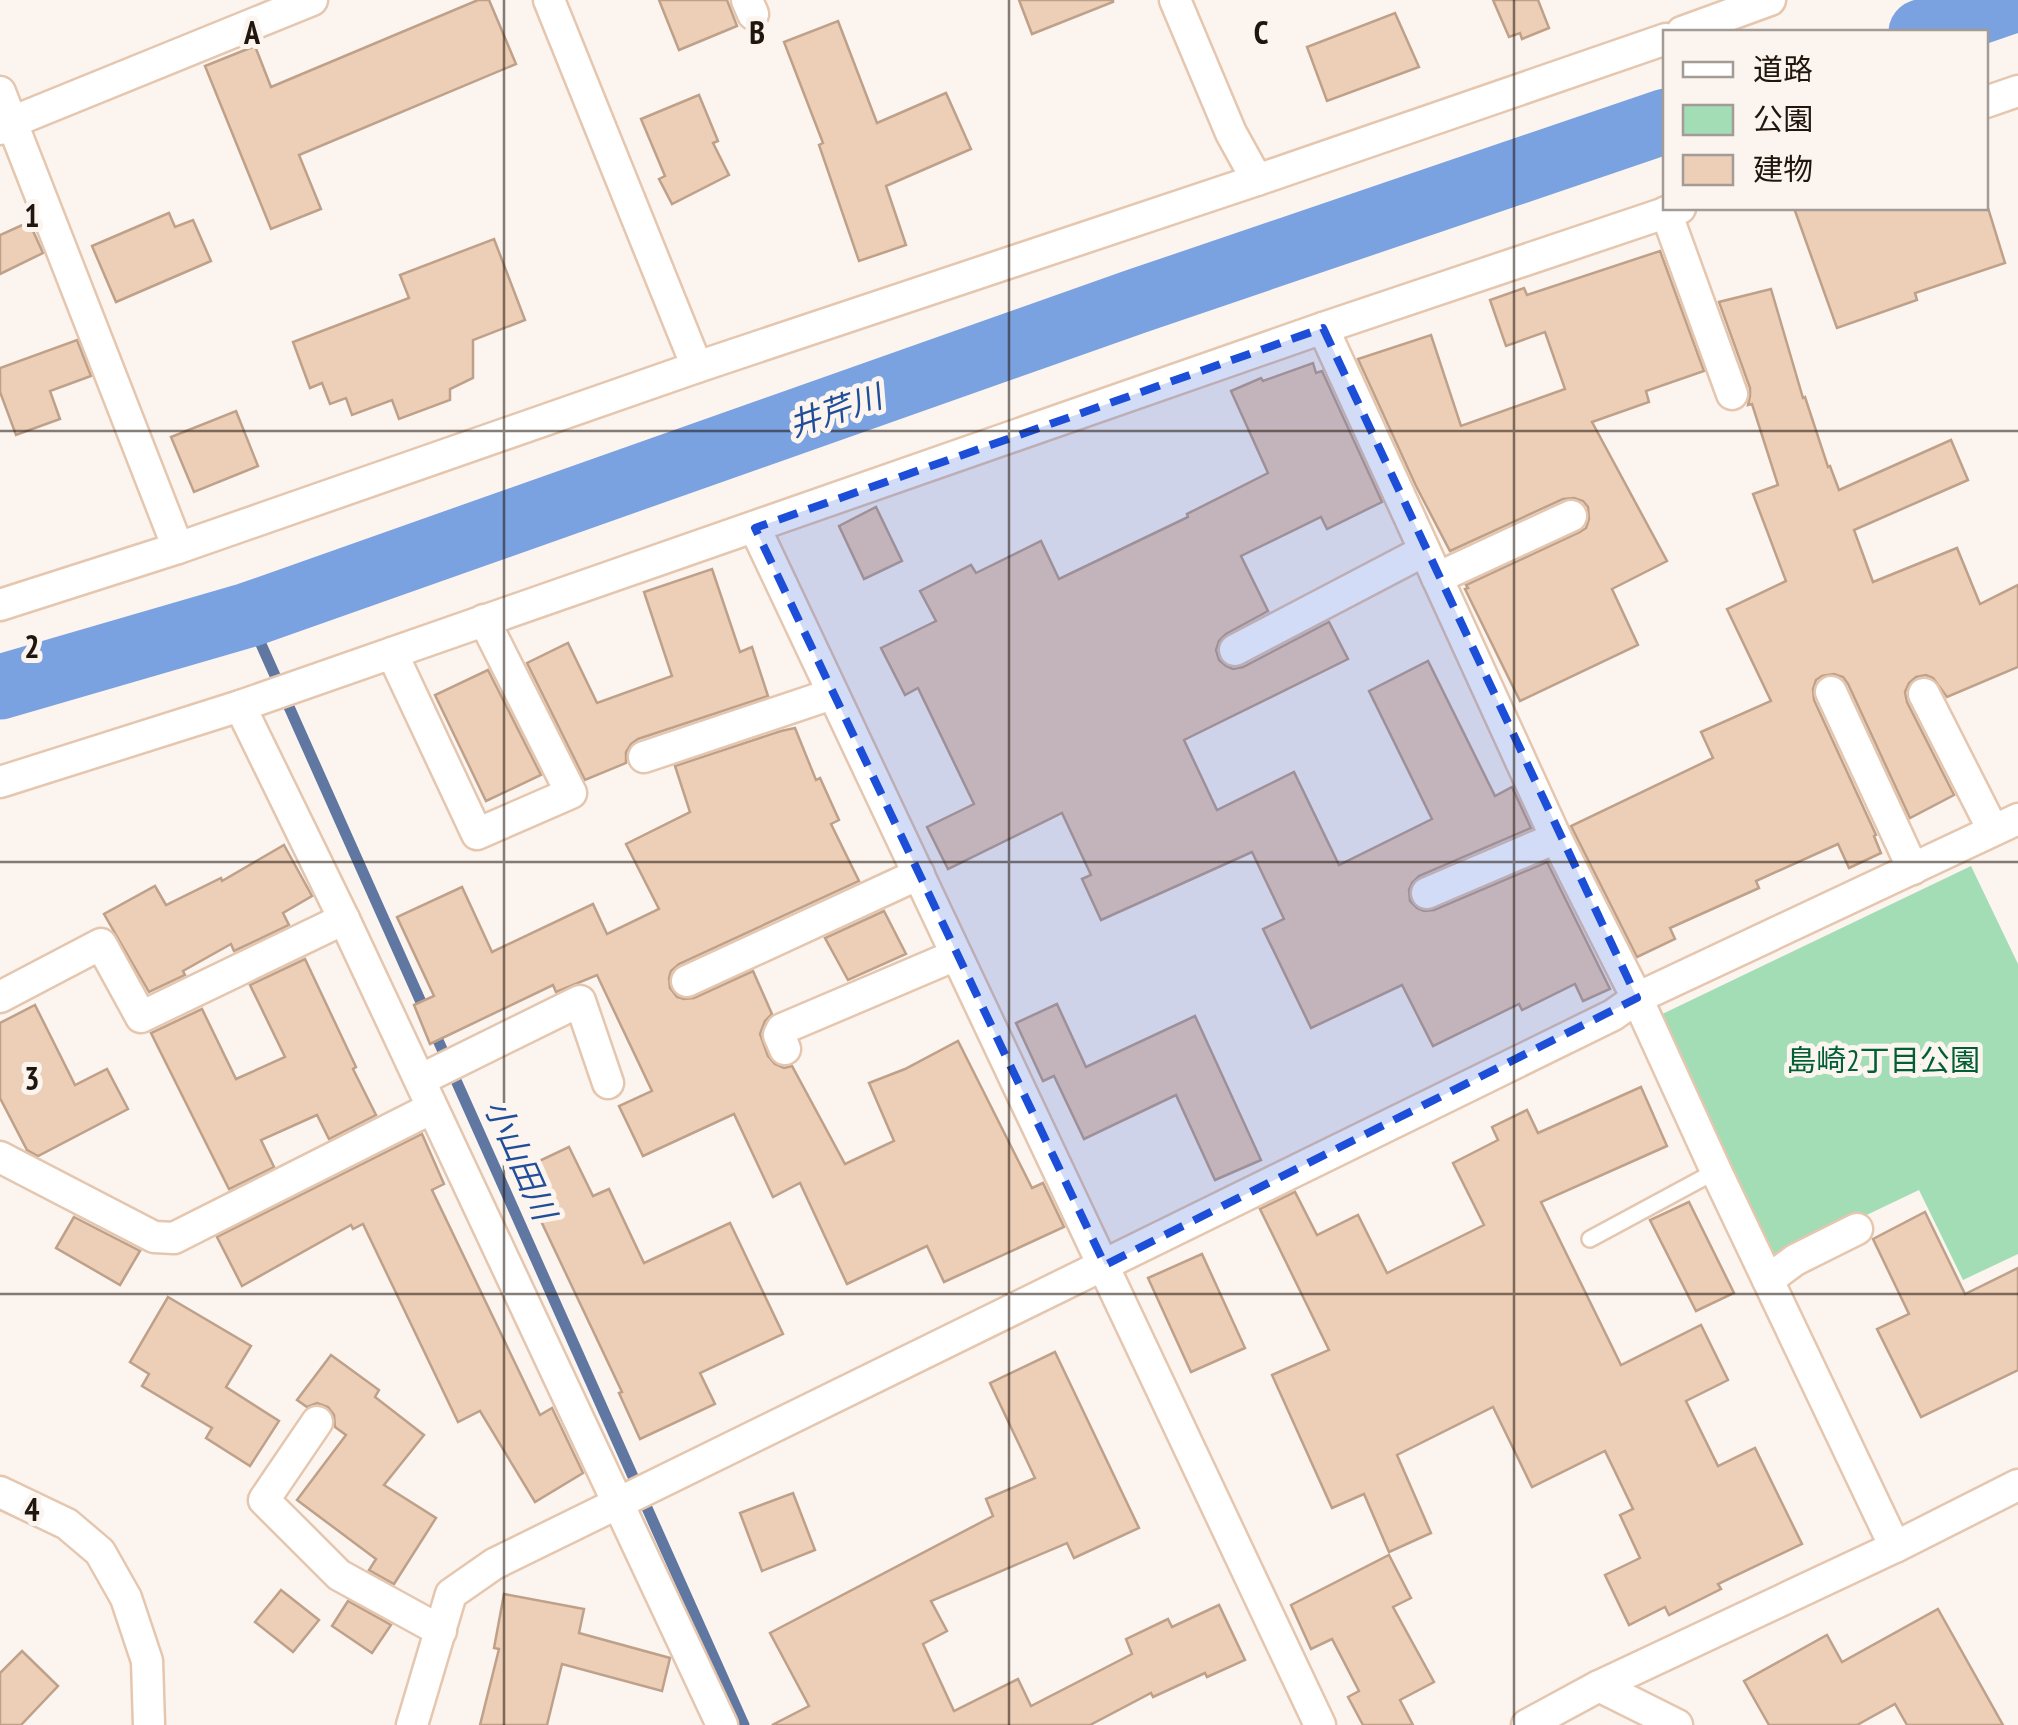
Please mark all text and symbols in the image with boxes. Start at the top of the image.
text: A [243,11,261,53]
text: B [749,11,765,53]
text: C [1254,11,1269,53]
legend [1663,30,1988,210]
text: 道路 [1753,49,1813,88]
text: 公園 [1753,99,1813,138]
text: 建物 [1753,149,1813,188]
text: 1 [24,194,40,236]
water label: 井芹川 [783,374,890,445]
text: 2 [24,625,40,667]
park label: 島崎2丁目公園 [1786,1040,1980,1079]
text: 3 [24,1057,40,1099]
water label: 小山田川 [476,1092,567,1229]
text: 4 [24,1488,40,1530]

